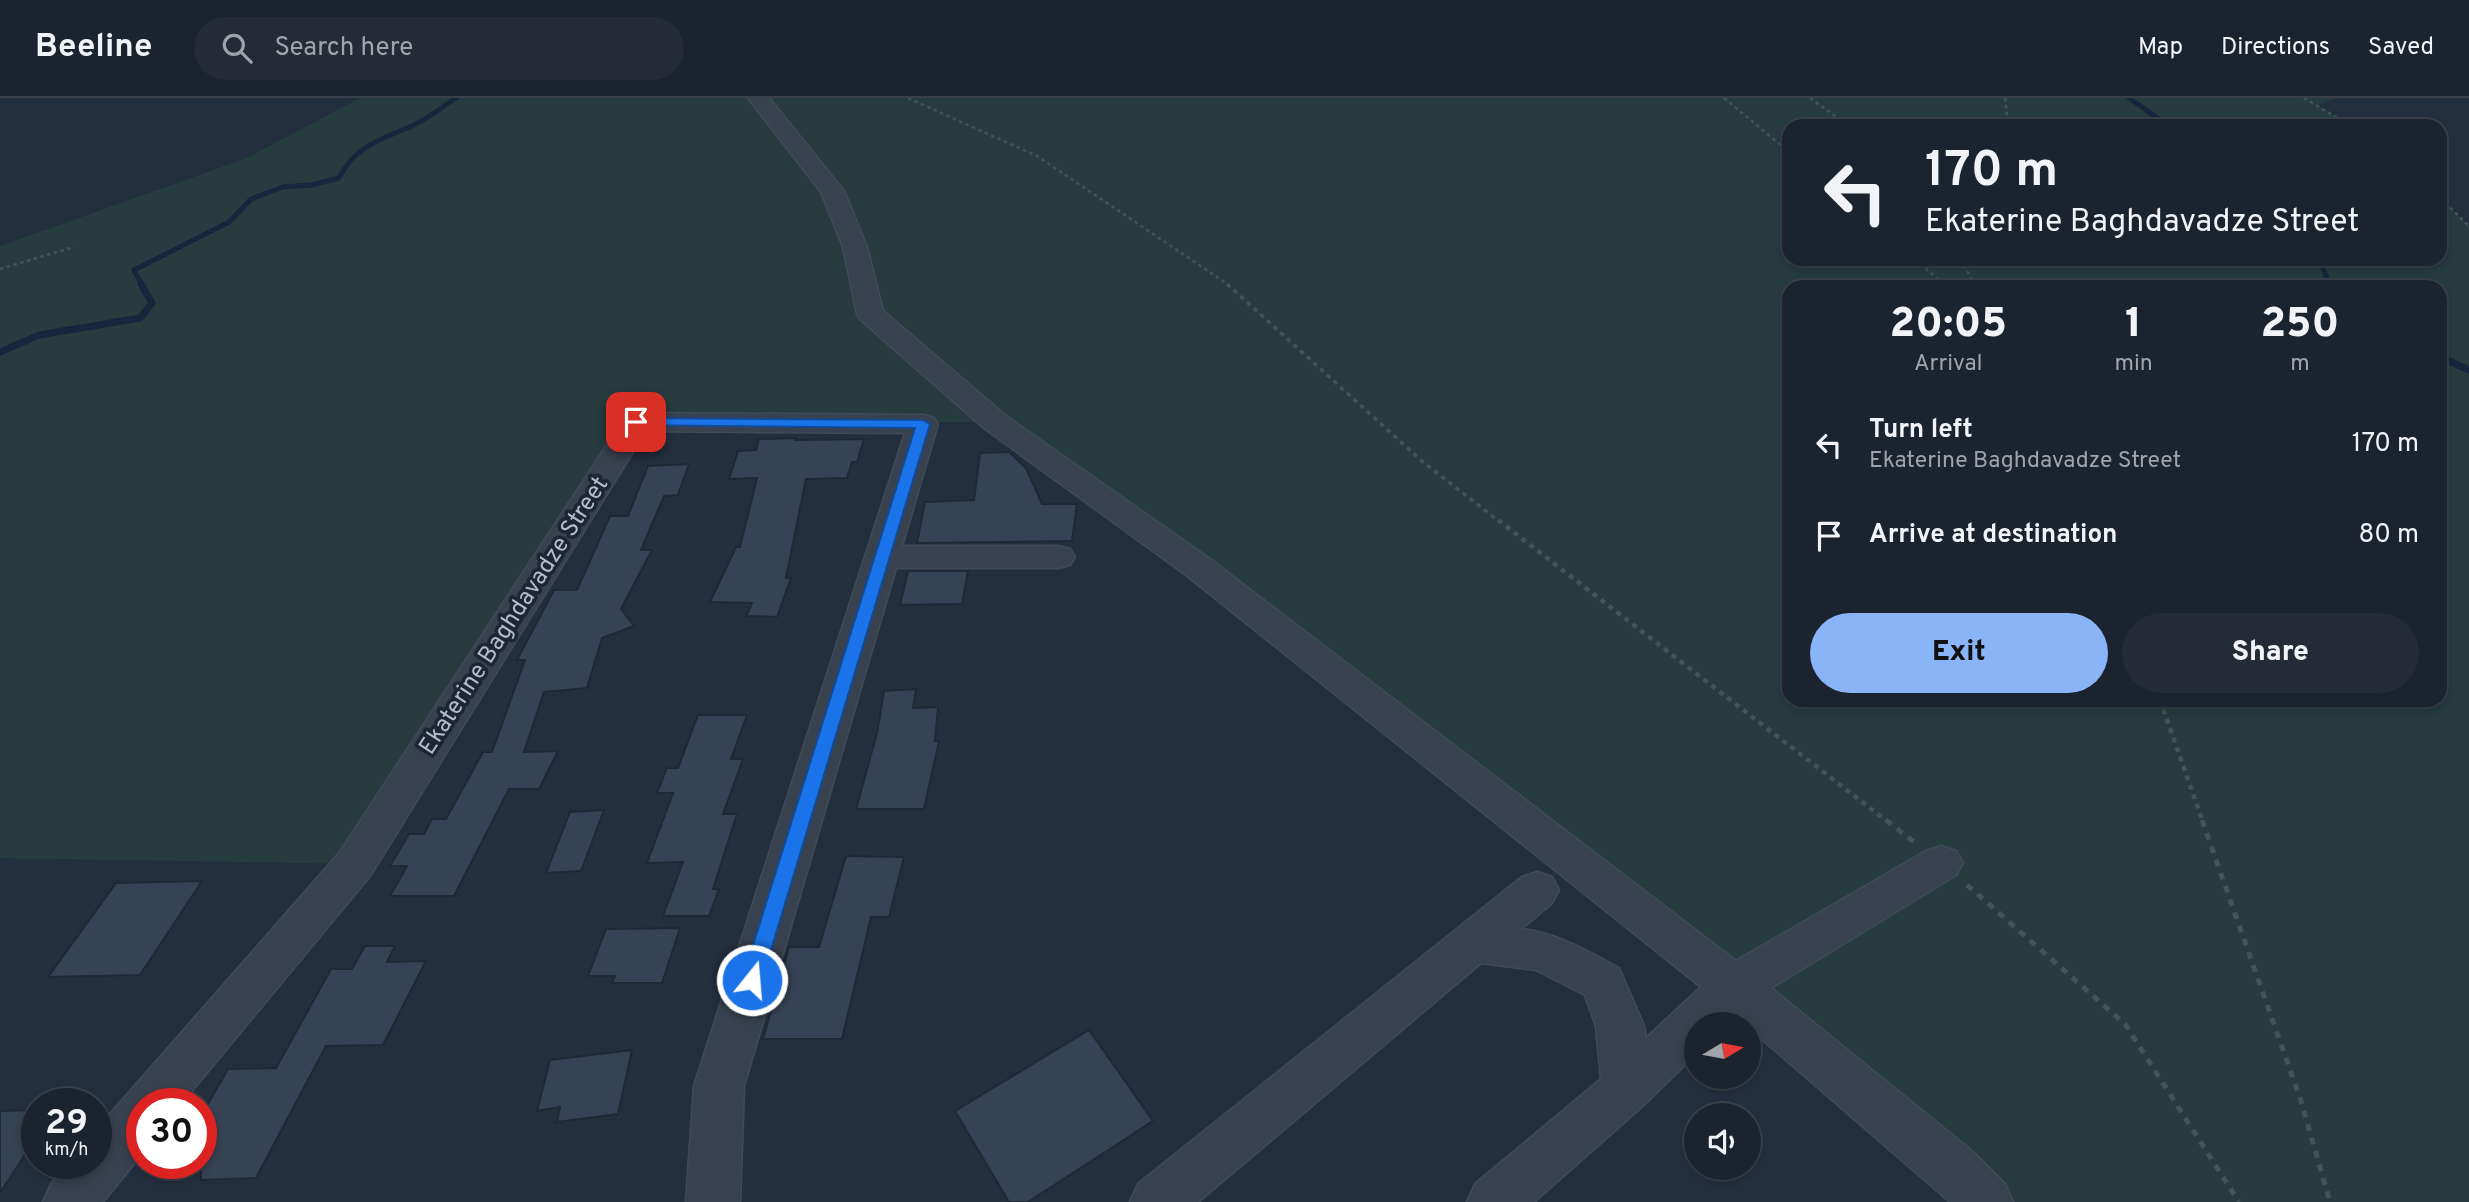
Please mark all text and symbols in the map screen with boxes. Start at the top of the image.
search box [194,17,684,80]
text: Beeline [35,27,152,69]
icon: search [218,29,256,67]
text: Search here [274,32,413,65]
text: Map [2138,33,2183,63]
text: Directions [2221,33,2330,63]
text: Saved [2368,33,2434,63]
text: 170 m [1925,142,2058,204]
icon: left [1810,147,1901,238]
text: Ekaterine Baghdavadze Street [1925,203,2359,243]
text: 20:05 [1890,299,2007,352]
text: 1 [2125,299,2142,352]
text: 250 [2260,299,2339,352]
text: Arrival [1914,350,1983,379]
text: min [2115,350,2153,379]
text: m [2290,350,2310,379]
pin [606,392,666,452]
icon: arrive [617,403,655,441]
text: Turn left [1869,414,1973,447]
icon: left [1810,426,1848,464]
text: 170 m [2352,428,2419,461]
text: Ekaterine Baghdavadze Street [1869,447,2181,476]
street label: Ekaterine Baghdavadze Street [413,471,616,761]
icon: arrive [1810,517,1848,555]
text: Arrive at destination [1869,519,2117,552]
text: 80 m [2359,519,2419,552]
button: Exit [1810,613,2108,693]
button: Share [2122,613,2419,693]
position arrow [715,943,789,1017]
north arrow [1684,1012,1760,1088]
map controls [1684,1012,1761,1180]
speed limit sign: 30 [126,1088,217,1179]
text: 29 [45,1102,88,1146]
button: sound [1684,1103,1761,1180]
text: km/h [45,1139,88,1162]

